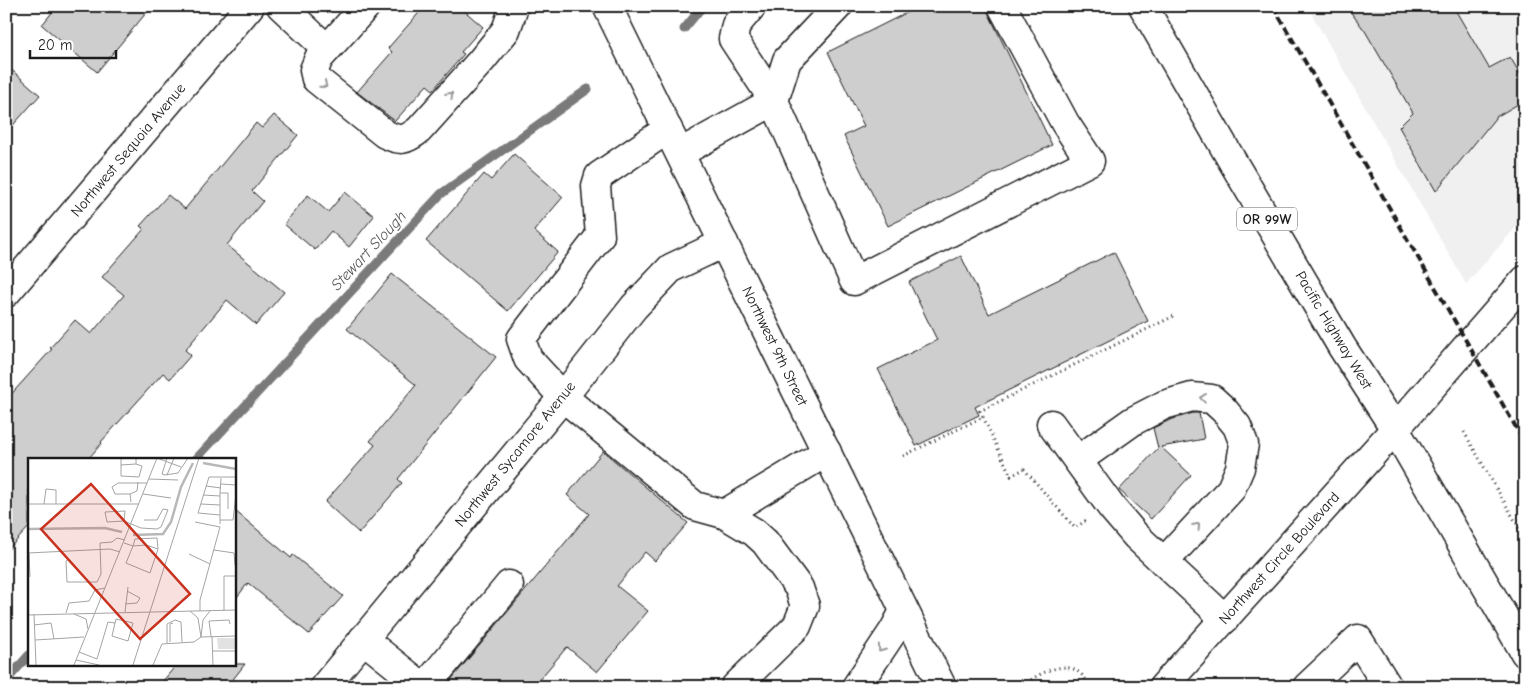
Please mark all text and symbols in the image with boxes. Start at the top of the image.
scale bar [30,28,116,60]
text: 20 m [38,36,72,54]
street label: Northwest Sequoia Avenue [67,79,189,220]
one-way arrow [318,79,327,88]
one-way arrow [444,92,453,101]
water label: Stewart Slough [327,207,410,294]
road number: OR 99W [1237,208,1297,230]
street label: Pacific Highway West [1292,268,1377,393]
street label: Northwest 9th Street [738,283,812,409]
street label: Northwest Sycamore Avenue [451,377,579,530]
one-way arrow [1199,393,1207,404]
inset map [28,458,235,666]
street label: Northwest Circle Boulevard [1215,488,1343,628]
one-way arrow [1191,523,1200,532]
one-way arrow [878,643,887,653]

